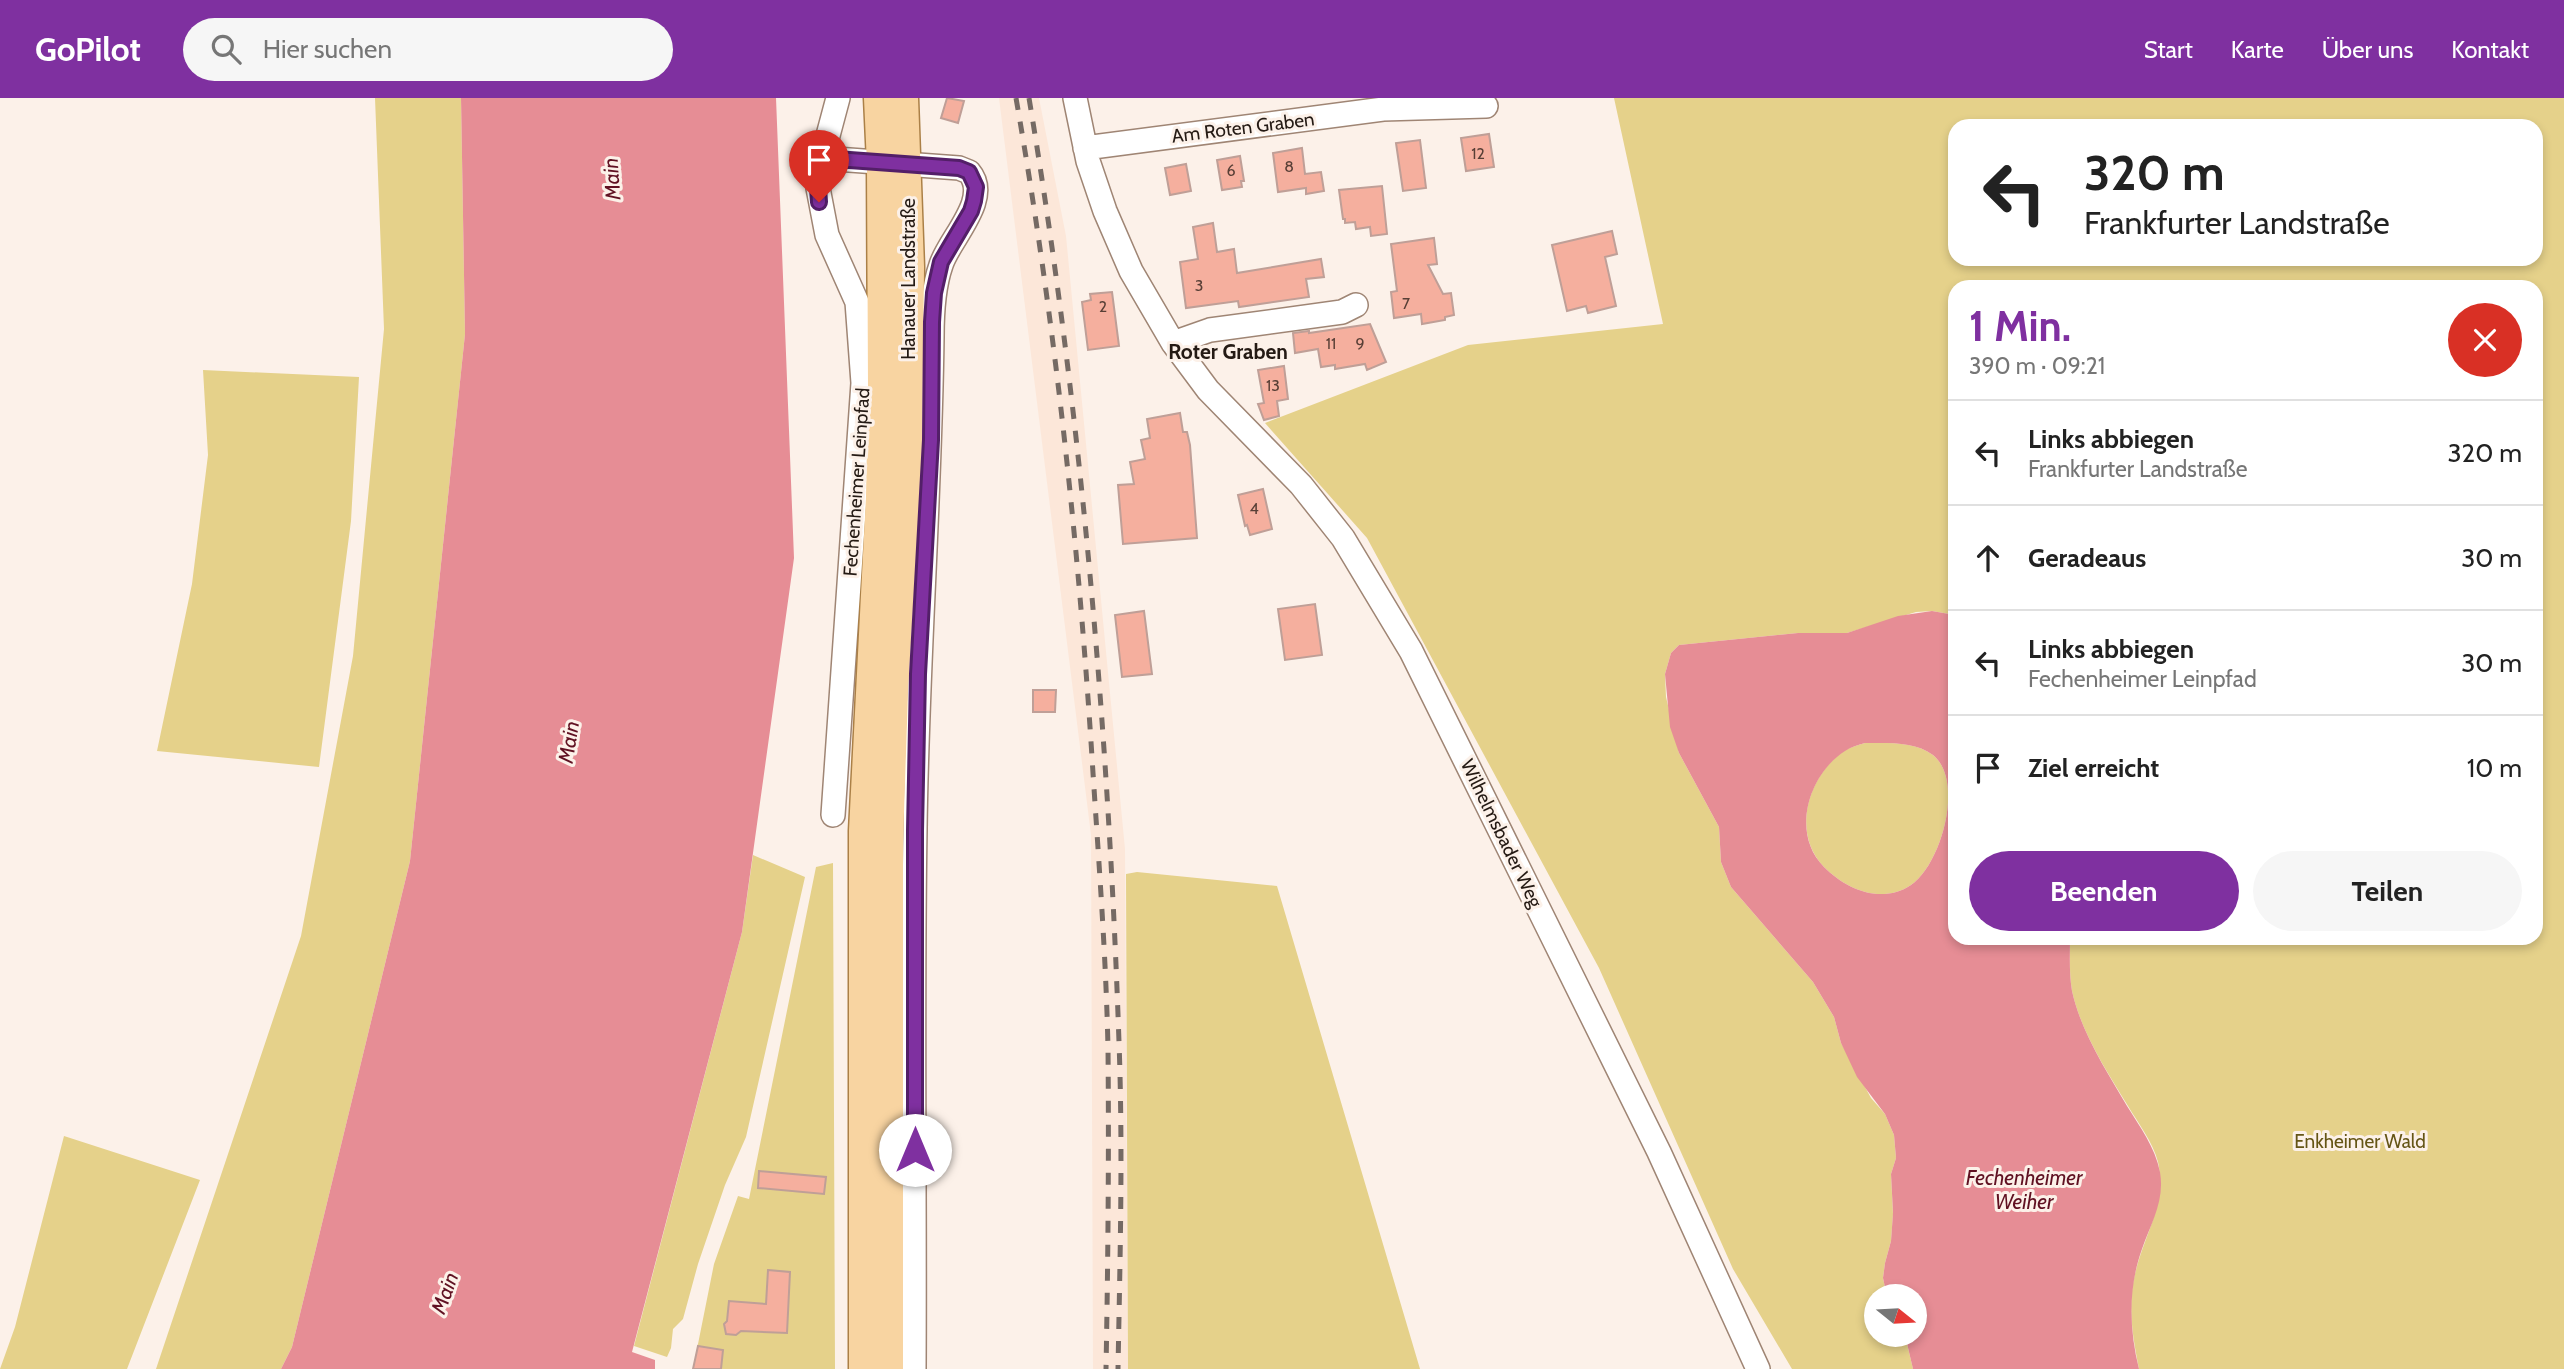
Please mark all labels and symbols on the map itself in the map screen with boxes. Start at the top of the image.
street label: Am Roten Graben [1170,107,1316,148]
pin [789,130,849,202]
house number: 12 [1471,144,1485,163]
water label: Main [598,157,626,202]
house number: 8 [1284,157,1294,176]
house number: 6 [1226,161,1236,180]
street label: Hanauer Landstraße [897,198,920,360]
house number: 3 [1195,276,1203,295]
house number: 7 [1402,294,1410,313]
house number: 2 [1099,297,1107,316]
house number: 11 [1326,334,1336,353]
house number: 9 [1355,334,1365,353]
district label: Roter Graben [1168,339,1288,364]
house number: 13 [1266,376,1280,395]
street label: Fechenheimer Leinpfad [838,387,875,577]
house number: 4 [1249,499,1259,518]
water label: Main [553,719,584,766]
street label: Wilhelmsbader Weg [1456,755,1548,912]
position arrow [878,1113,952,1187]
park label: Enkheimer Wald [2294,1130,2426,1153]
water label: Fechenheimer Weiher [1966,1165,2084,1214]
water label: Main [425,1269,464,1318]
north arrow [1864,1284,1927,1348]

